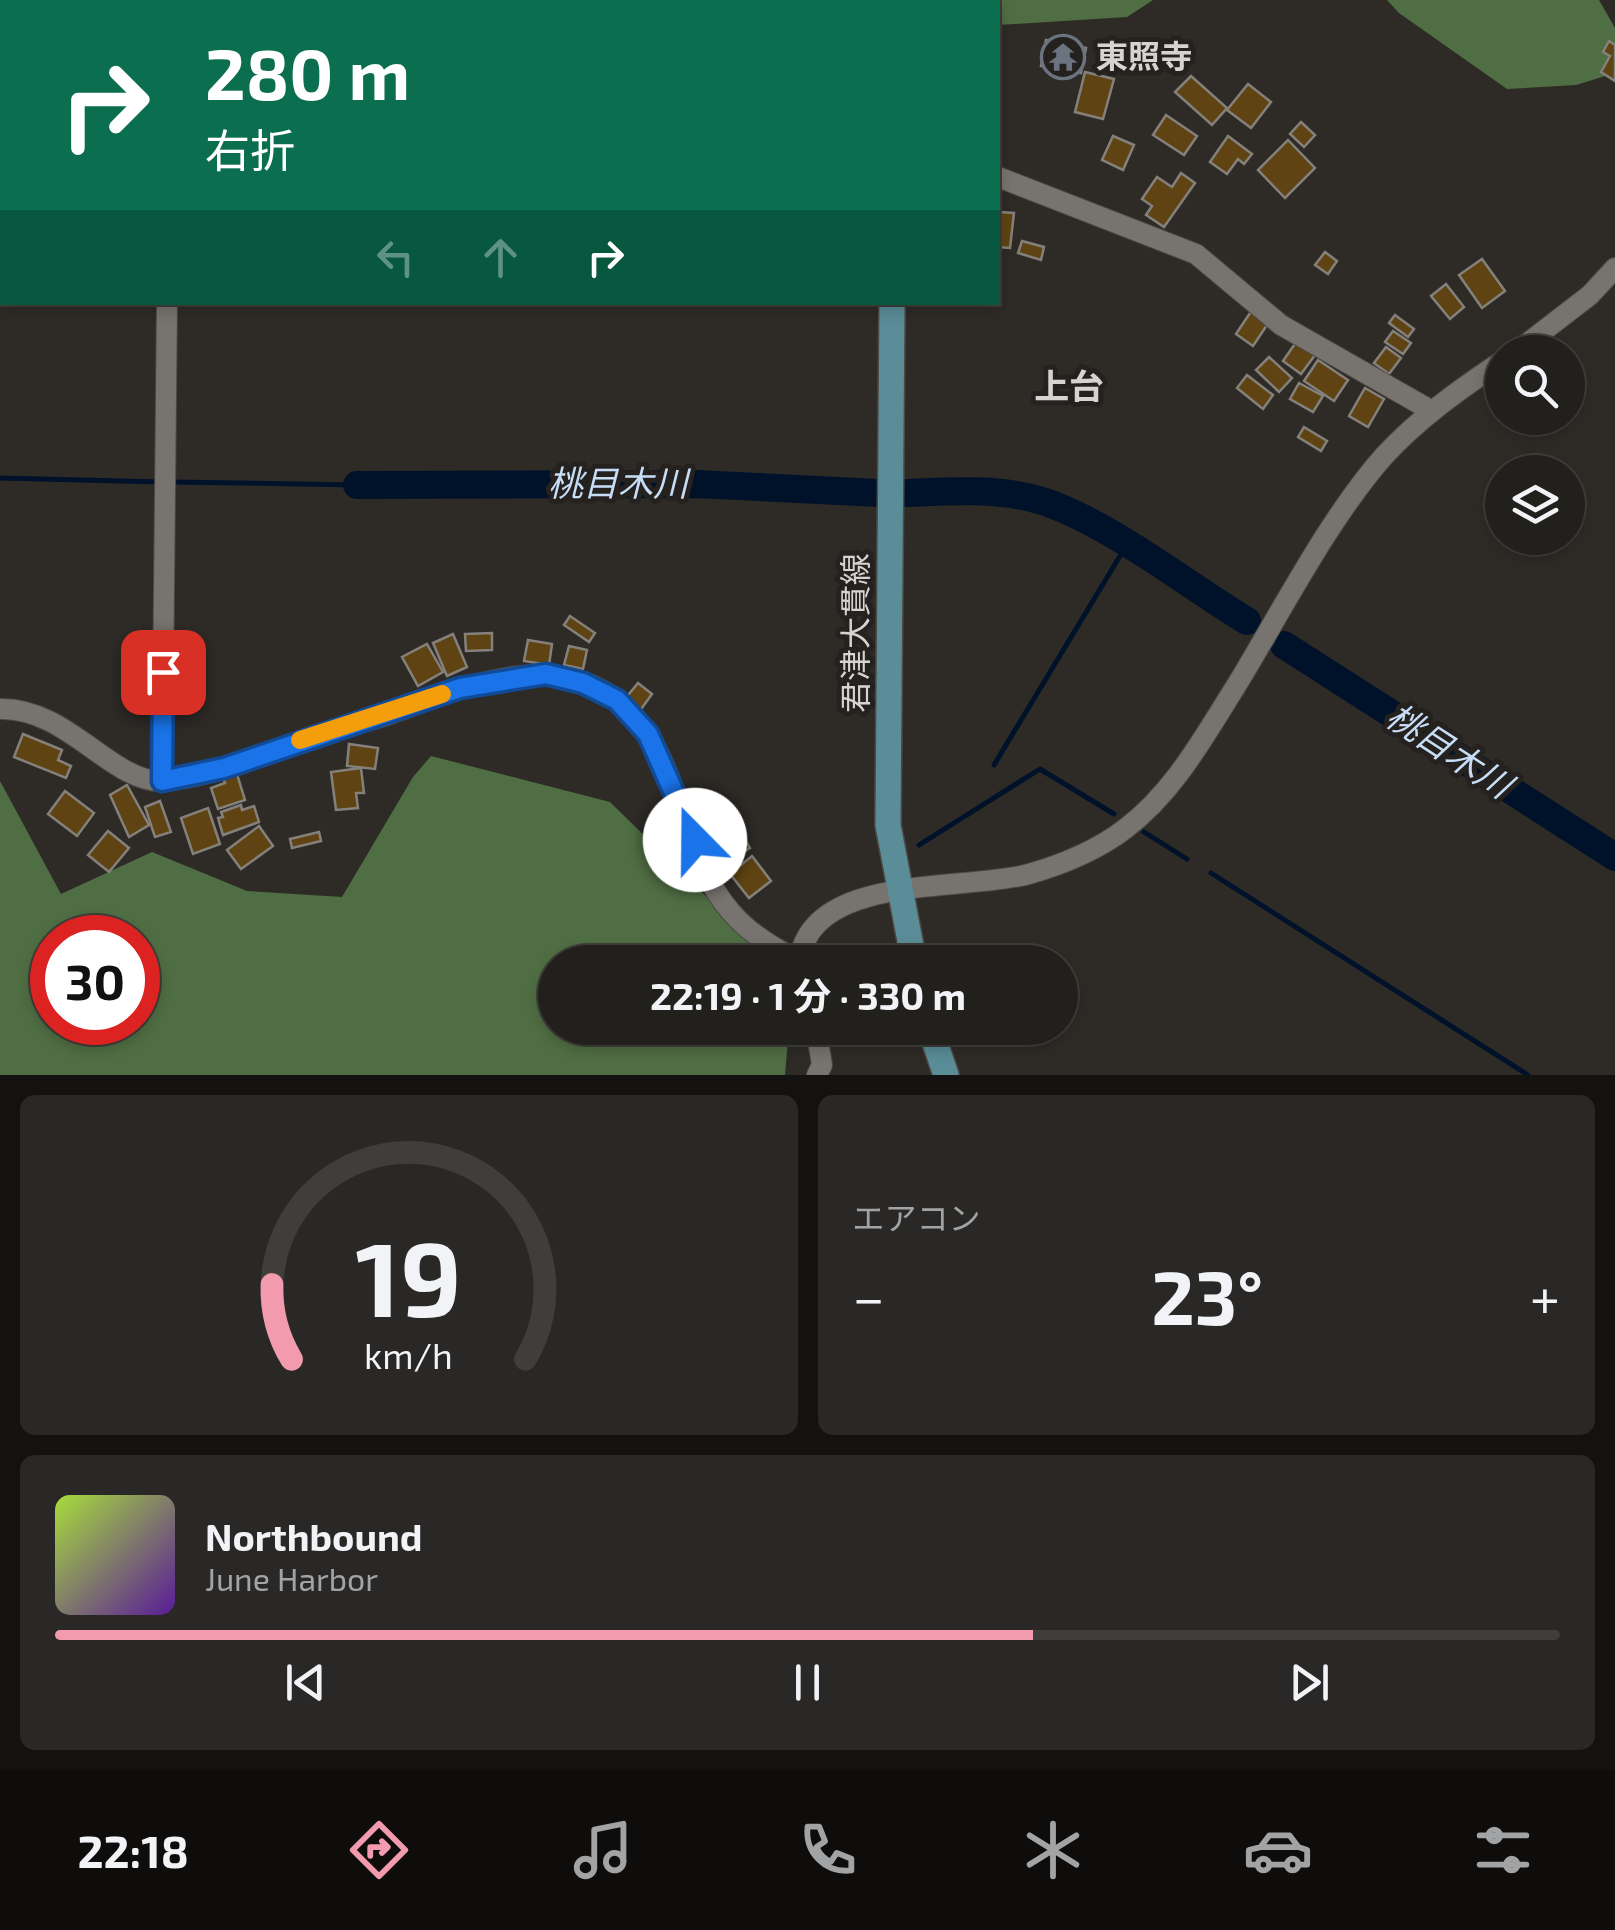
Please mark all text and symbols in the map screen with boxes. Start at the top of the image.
text: 280 m [205,30,410,114]
temple icon: 東照寺 [1040,34,1086,80]
place label: 東照寺 [1096,36,1192,74]
icon: right [40,40,170,170]
text: 右折 [205,122,295,176]
icon: left [368,230,423,285]
icon: ahead [473,230,528,285]
icon: right [578,230,633,285]
map controls [1485,335,1585,555]
button: search [1485,335,1585,435]
district label: 上台 [1034,364,1104,406]
button: layers [1485,455,1585,555]
water label: 桃目木川 [548,461,692,503]
street label: 君津大貫線 [835,553,873,713]
pin [121,630,206,715]
icon: arrive [136,645,191,700]
water label: 桃目木川 [1380,694,1524,807]
position arrow [643,788,747,892]
speed limit sign: 30 [30,915,160,1045]
text: 22:19 · 1 分 · 330 m [650,972,966,1018]
text: エアコン [853,1198,981,1236]
text: 19 [356,1213,462,1338]
text: 23° [1151,1250,1263,1340]
text: − [853,1263,885,1329]
text: + [1530,1263,1560,1329]
text: km/h [364,1333,453,1376]
text: Northbound [205,1513,423,1559]
text: June Harbor [205,1559,378,1597]
icon: previous [278,1655,333,1710]
icon: pause [780,1655,835,1710]
icon: next [1282,1655,1337,1710]
icon: directions [344,1815,414,1885]
icon: music [568,1815,638,1885]
icon: phone [793,1815,863,1885]
icon: climate [1018,1815,1088,1885]
icon: car [1243,1815,1313,1885]
icon: filters [1468,1815,1538,1885]
text: 22:18 [77,1823,189,1877]

